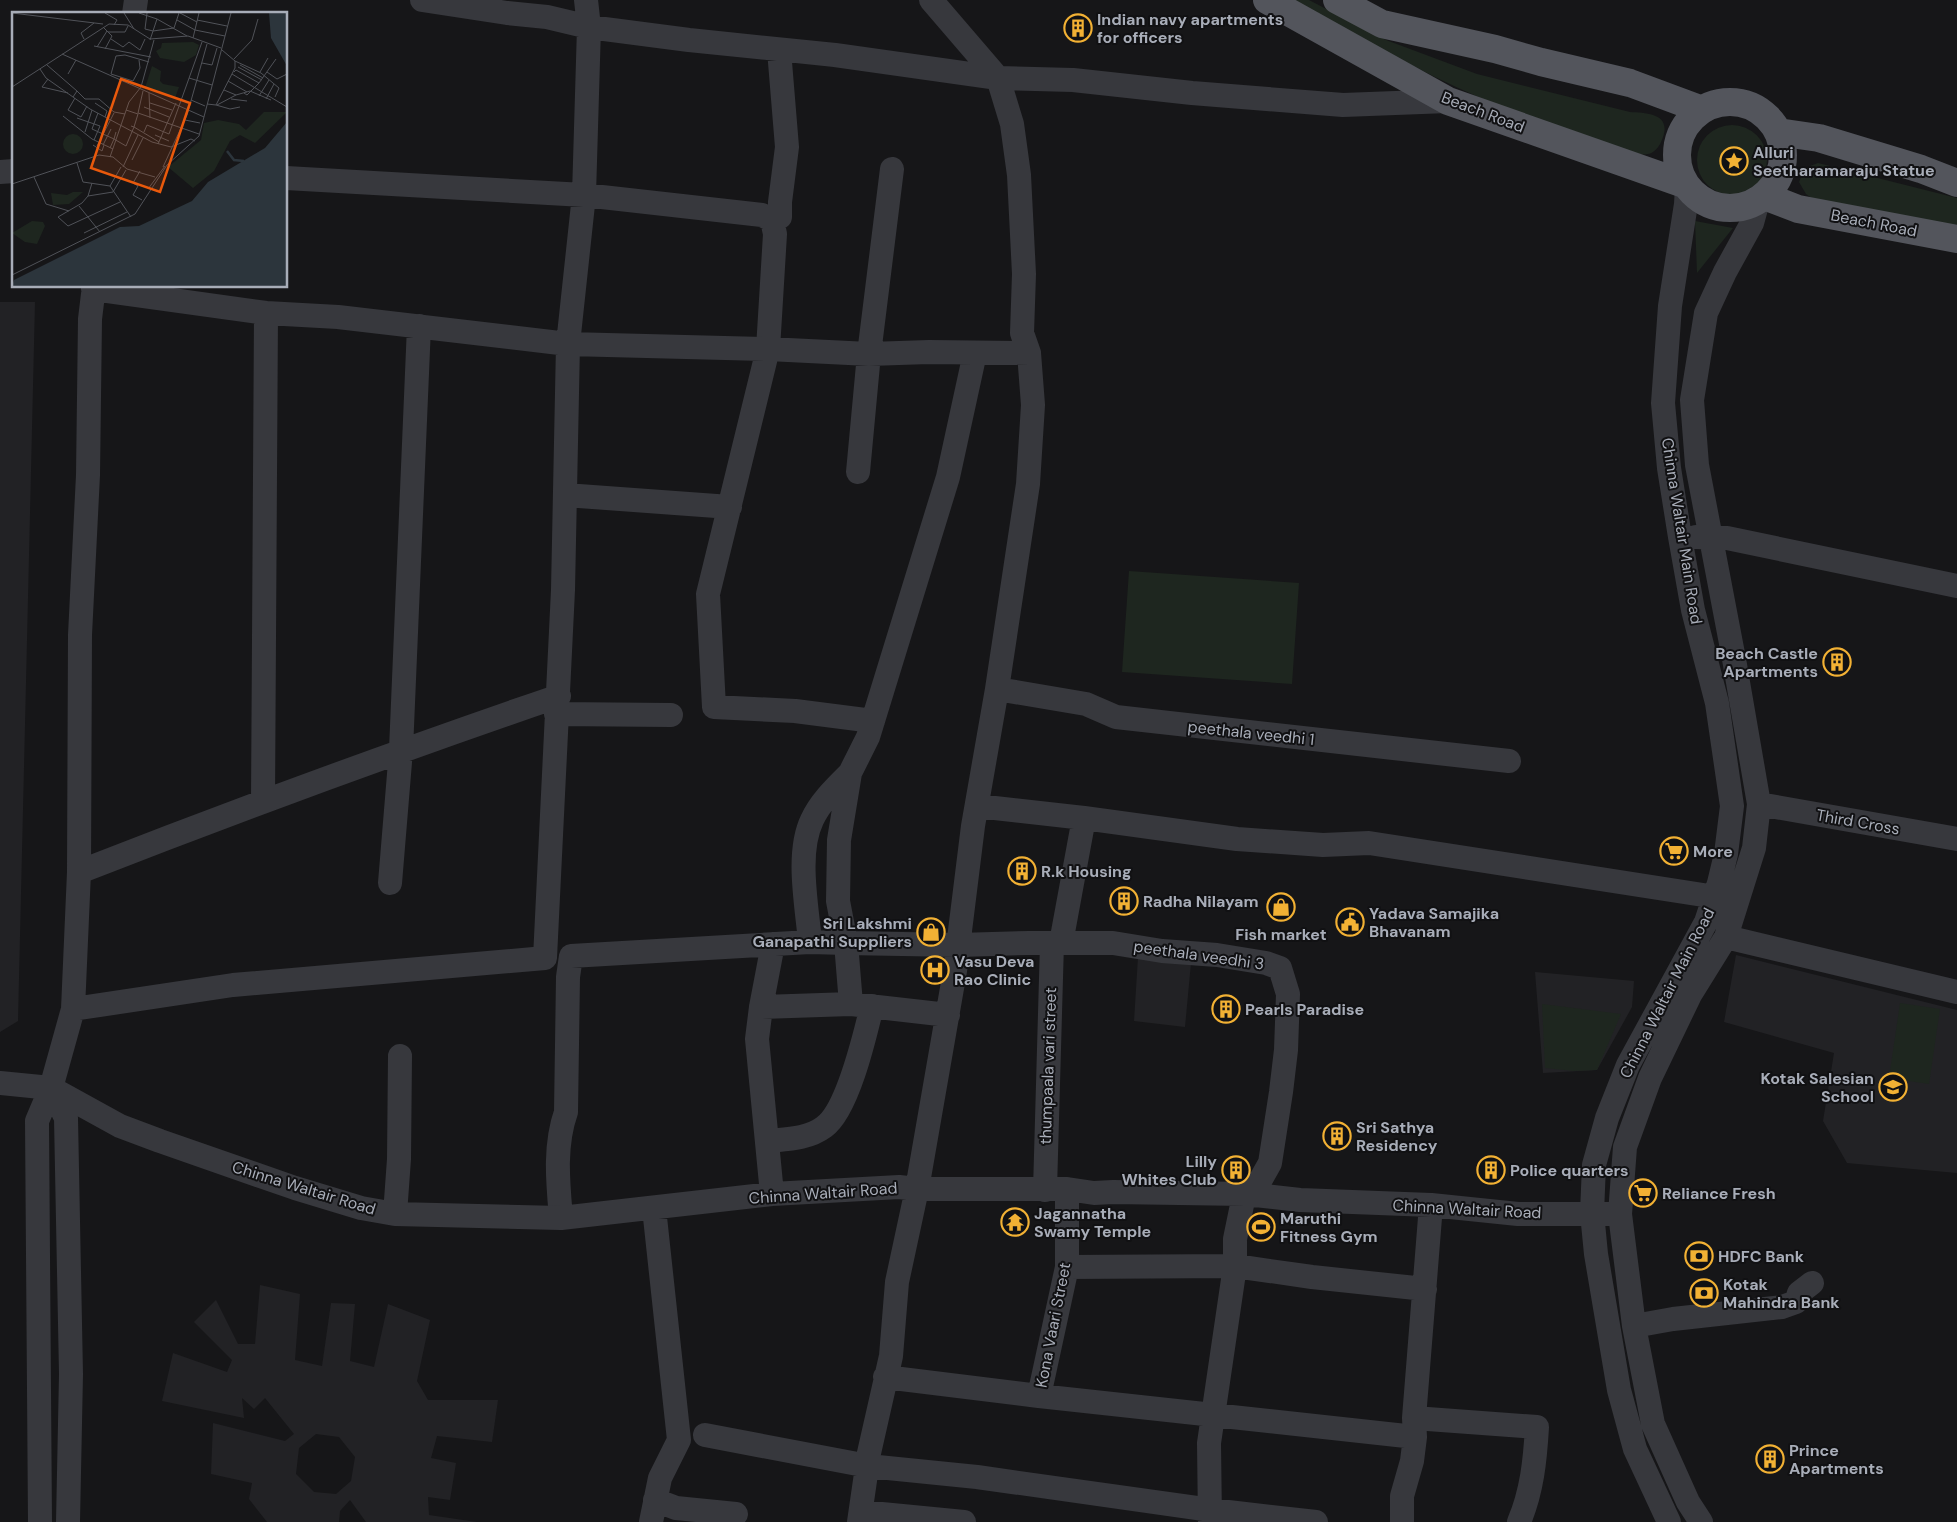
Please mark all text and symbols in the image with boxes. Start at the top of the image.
place label: Indian navy apartments for officers [1097,9,1283,48]
inset map [12,12,288,288]
building icon: Indian navy apartments for officers [1063,13,1093,43]
street label: Beach Road [1438,87,1528,137]
place label: Alluri Seetharamaraju Statue [1753,142,1935,181]
place icon: Alluri Seetharamaraju Statue [1719,146,1749,176]
street label: Beach Road [1829,204,1919,242]
street label: Chinna Waltair Main Road [1657,436,1707,626]
place label: Beach Castle Apartments [1715,643,1818,682]
building icon: Beach Castle Apartments [1822,647,1852,677]
street label: peethala veedhi 1 [1187,716,1315,750]
street label: Third Cross [1815,804,1901,840]
supermarket icon: More [1659,836,1689,866]
place label: More [1693,841,1733,862]
building icon: R.k Housing [1007,856,1037,886]
place label: R.k Housing [1041,861,1131,882]
building icon: Radha Nilayam [1109,886,1139,916]
place label: Radha Nilayam [1143,891,1259,912]
shop icon: Fish market [1266,892,1296,922]
place label: Yadava Samajika Bhavanam [1369,903,1499,942]
street label: Chinna Waltair Main Road [1615,904,1719,1082]
public building icon: Yadava Samajika Bhavanam [1335,907,1365,937]
place label: Sri Lakshmi Ganapathi Suppliers [752,913,912,952]
shop icon: Sri Lakshmi Ganapathi Suppliers [916,917,946,947]
place label: Fish market [1235,924,1327,945]
street label: peethala veedhi 3 [1132,935,1266,975]
place label: Vasu Deva Rao Clinic [954,951,1034,990]
hospital icon: Vasu Deva Rao Clinic [920,955,950,985]
street label: thumpaala vari street [1035,987,1061,1145]
building icon: Pearls Paradise [1211,994,1241,1024]
place label: Pearls Paradise [1245,999,1364,1020]
place label: Kotak Salesian School [1760,1068,1874,1107]
school or university icon: Kotak Salesian School [1878,1072,1908,1102]
place label: Sri Sathya Residency [1356,1117,1438,1156]
building icon: Sri Sathya Residency [1322,1121,1352,1151]
place label: Lilly Whites Club [1121,1151,1217,1190]
building icon: Lilly Whites Club [1221,1155,1251,1185]
building icon: Police quarters [1476,1155,1506,1185]
street label: Chinna Waltair Road [230,1156,378,1220]
place label: Police quarters [1510,1160,1629,1181]
street label: Chinna Waltair Road [748,1177,898,1209]
supermarket icon: Reliance Fresh [1628,1178,1658,1208]
place label: Reliance Fresh [1662,1183,1776,1204]
street label: Chinna Waltair Road [1392,1195,1542,1223]
place label: Jagannatha Swamy Temple [1034,1203,1151,1242]
temple icon: Jagannatha Swamy Temple [1000,1207,1030,1237]
place label: Maruthi Fitness Gym [1280,1208,1378,1247]
sports icon: Maruthi Fitness Gym [1246,1212,1276,1242]
bank icon: HDFC Bank [1684,1241,1714,1271]
place label: HDFC Bank [1718,1246,1805,1267]
street label: Kona Vaari Street [1031,1261,1075,1389]
place label: Kotak Mahindra Bank [1723,1274,1840,1313]
bank icon: Kotak Mahindra Bank [1689,1278,1719,1308]
place label: Prince Apartments [1789,1440,1884,1479]
building icon: Prince Apartments [1755,1444,1785,1474]

